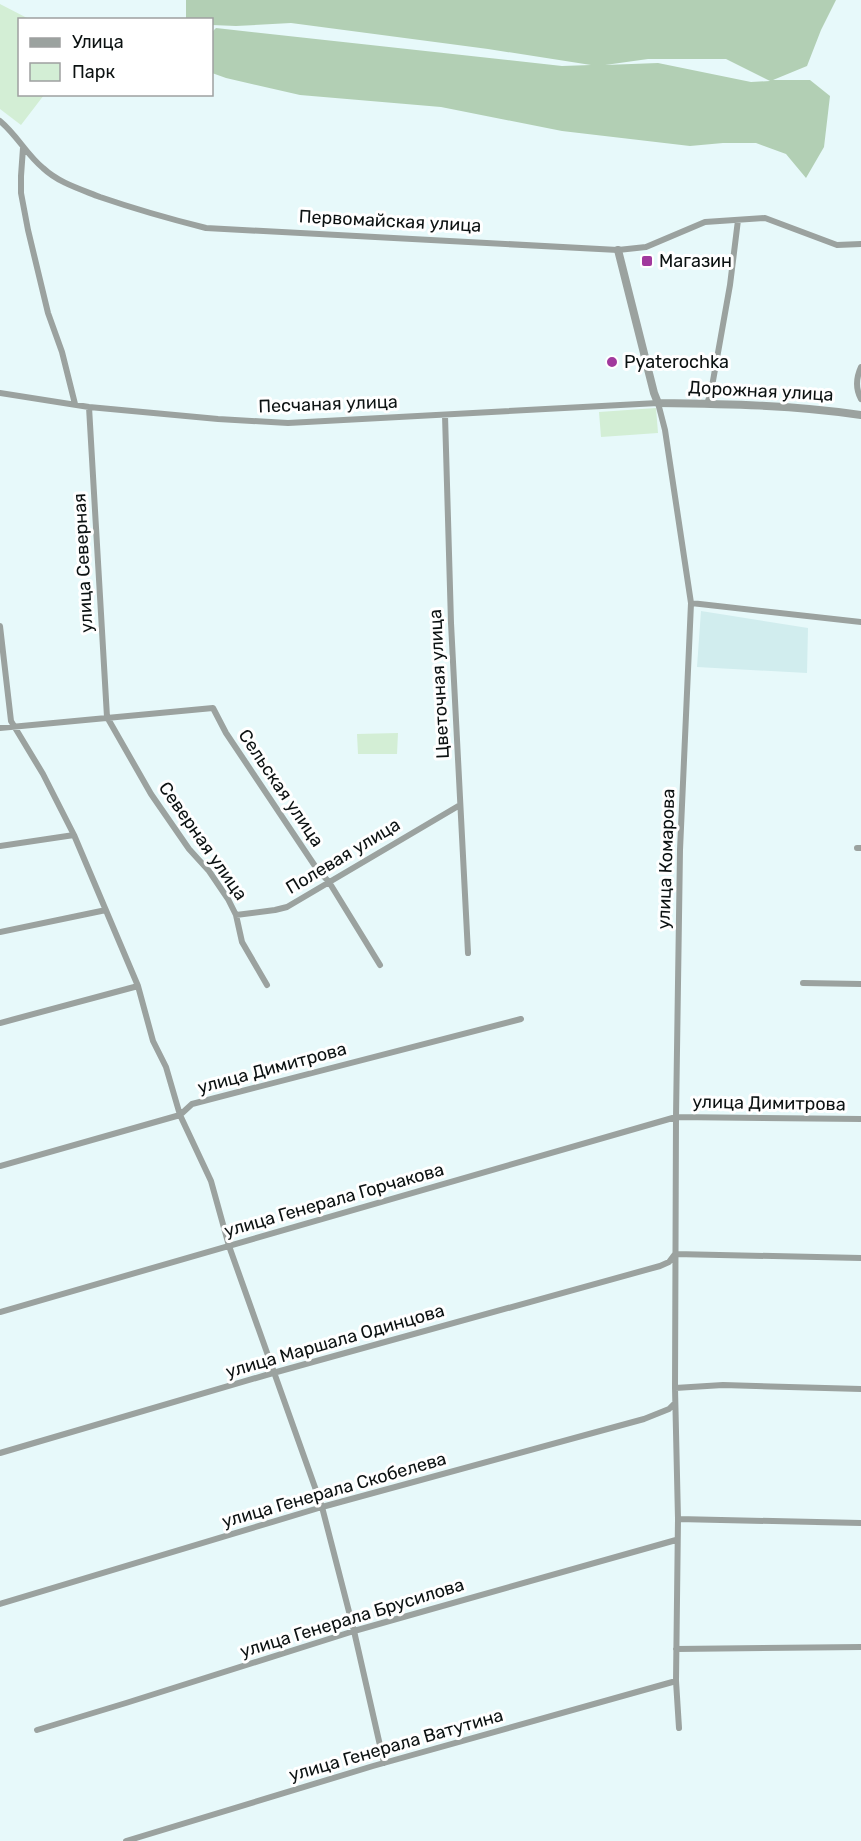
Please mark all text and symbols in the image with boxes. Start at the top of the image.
legend [18,18,213,96]
text: Улица [72,31,124,53]
text: Парк [72,61,116,83]
street label: Первомайская улица [298,205,482,237]
place label: Магазин [659,250,732,272]
marker: Магазин [640,254,654,268]
place label: Pyaterochka [624,351,729,373]
marker: Pyaterochka [605,355,619,369]
street label: Дорожная улица [688,376,834,406]
street label: Песчаная улица [258,391,398,417]
street label: улица Северная [68,493,98,633]
street label: Цветочная улица [424,609,454,759]
street label: Сельская улица [234,725,328,851]
street label: Северная улица [154,777,252,905]
street label: улица Комарова [653,788,679,930]
street label: Полевая улица [282,813,404,899]
street label: улица Димитрова [195,1038,349,1098]
street label: улица Димитрова [692,1091,846,1115]
street label: улица Генерала Горчакова [222,1158,446,1242]
street label: улица Маршала Одинцова [223,1299,447,1383]
street label: улица Генерала Скобелева [219,1447,449,1533]
street label: улица Генерала Брусилова [237,1573,467,1663]
street label: улица Генерала Ватутина [286,1704,506,1786]

